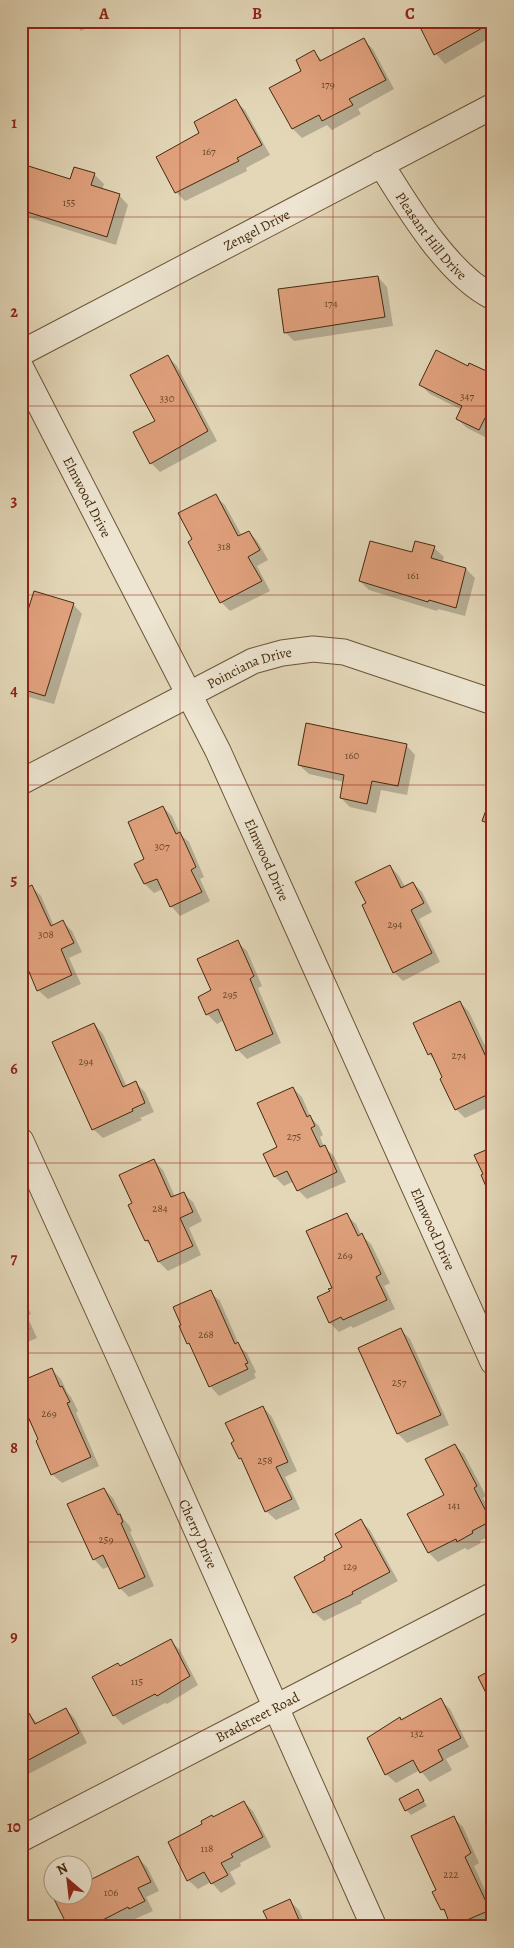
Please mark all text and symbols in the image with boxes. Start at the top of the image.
text: A [98,3,110,25]
text: B [252,3,262,25]
text: C [405,3,415,25]
house number: 179 [321,77,335,92]
text: 1 [11,112,17,134]
house number: 167 [202,144,216,159]
street label: Pleasant Hill Drive [391,188,471,284]
house number: 155 [62,195,76,210]
street label: Zengel Drive [220,204,293,255]
house number: 174 [324,296,338,311]
text: 2 [10,301,18,323]
house number: 347 [460,389,474,404]
house number: 330 [159,391,175,406]
street label: Elmwood Drive [59,453,116,541]
text: 3 [11,490,18,512]
house number: 318 [217,539,231,554]
house number: 161 [407,568,420,583]
street label: Poinciana Drive [203,642,293,693]
text: 4 [10,680,18,702]
house number: 160 [345,748,359,763]
street label: Elmwood Drive [240,816,294,904]
house number: 307 [154,839,170,854]
text: 5 [11,869,18,891]
house number: 294 [387,917,403,932]
house number: 308 [38,927,54,942]
house number: 295 [223,987,238,1002]
house number: 274 [452,1048,466,1063]
house number: 294 [78,1054,94,1069]
text: 6 [10,1058,18,1080]
house number: 275 [287,1129,302,1144]
street label: Elmwood Drive [406,1185,460,1273]
house number: 284 [152,1201,168,1216]
text: 7 [11,1248,18,1270]
house number: 269 [337,1248,353,1263]
house number: 268 [198,1327,214,1342]
house number: 257 [392,1375,407,1390]
house number: 269 [41,1406,57,1421]
text: 8 [10,1437,18,1459]
house number: 258 [257,1453,273,1468]
street label: Cherry Drive [175,1496,222,1571]
house number: 141 [448,1498,460,1513]
house number: 259 [99,1532,113,1547]
house number: 129 [343,1559,357,1574]
text: 9 [10,1626,18,1648]
house number: 115 [131,1674,143,1689]
street label: Bradstreet Road [212,1687,303,1746]
house number: 132 [410,1726,424,1741]
text: 10 [7,1816,21,1838]
house number: 118 [201,1841,213,1856]
north arrow [42,1856,92,1906]
text: N [53,1858,71,1880]
house number: 222 [443,1867,459,1882]
house number: 106 [104,1885,118,1900]

